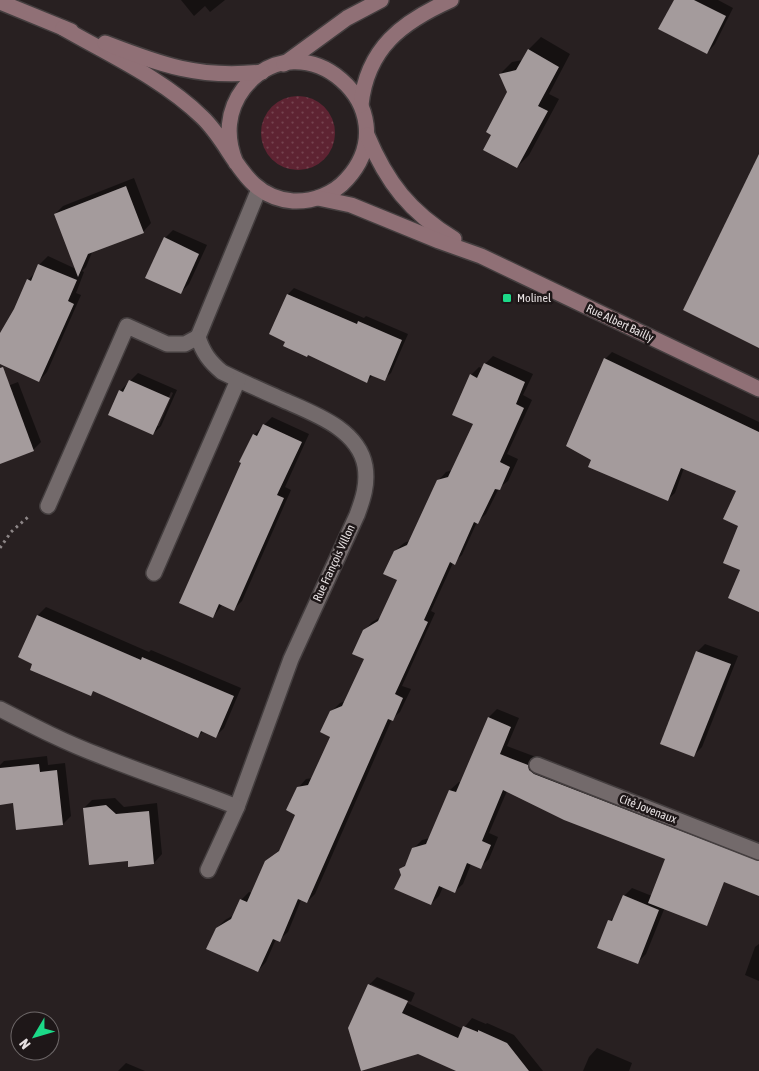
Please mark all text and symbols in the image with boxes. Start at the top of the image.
place label: Molinel [517,291,552,305]
marker: Molinel [501,292,513,304]
street label: Rue Albert Bailly [584,301,656,345]
street label: Rue François Villon [310,522,358,604]
street label: Cité Jovenaux [617,792,679,826]
north arrow [10,1011,60,1061]
text: N [16,1036,34,1052]

